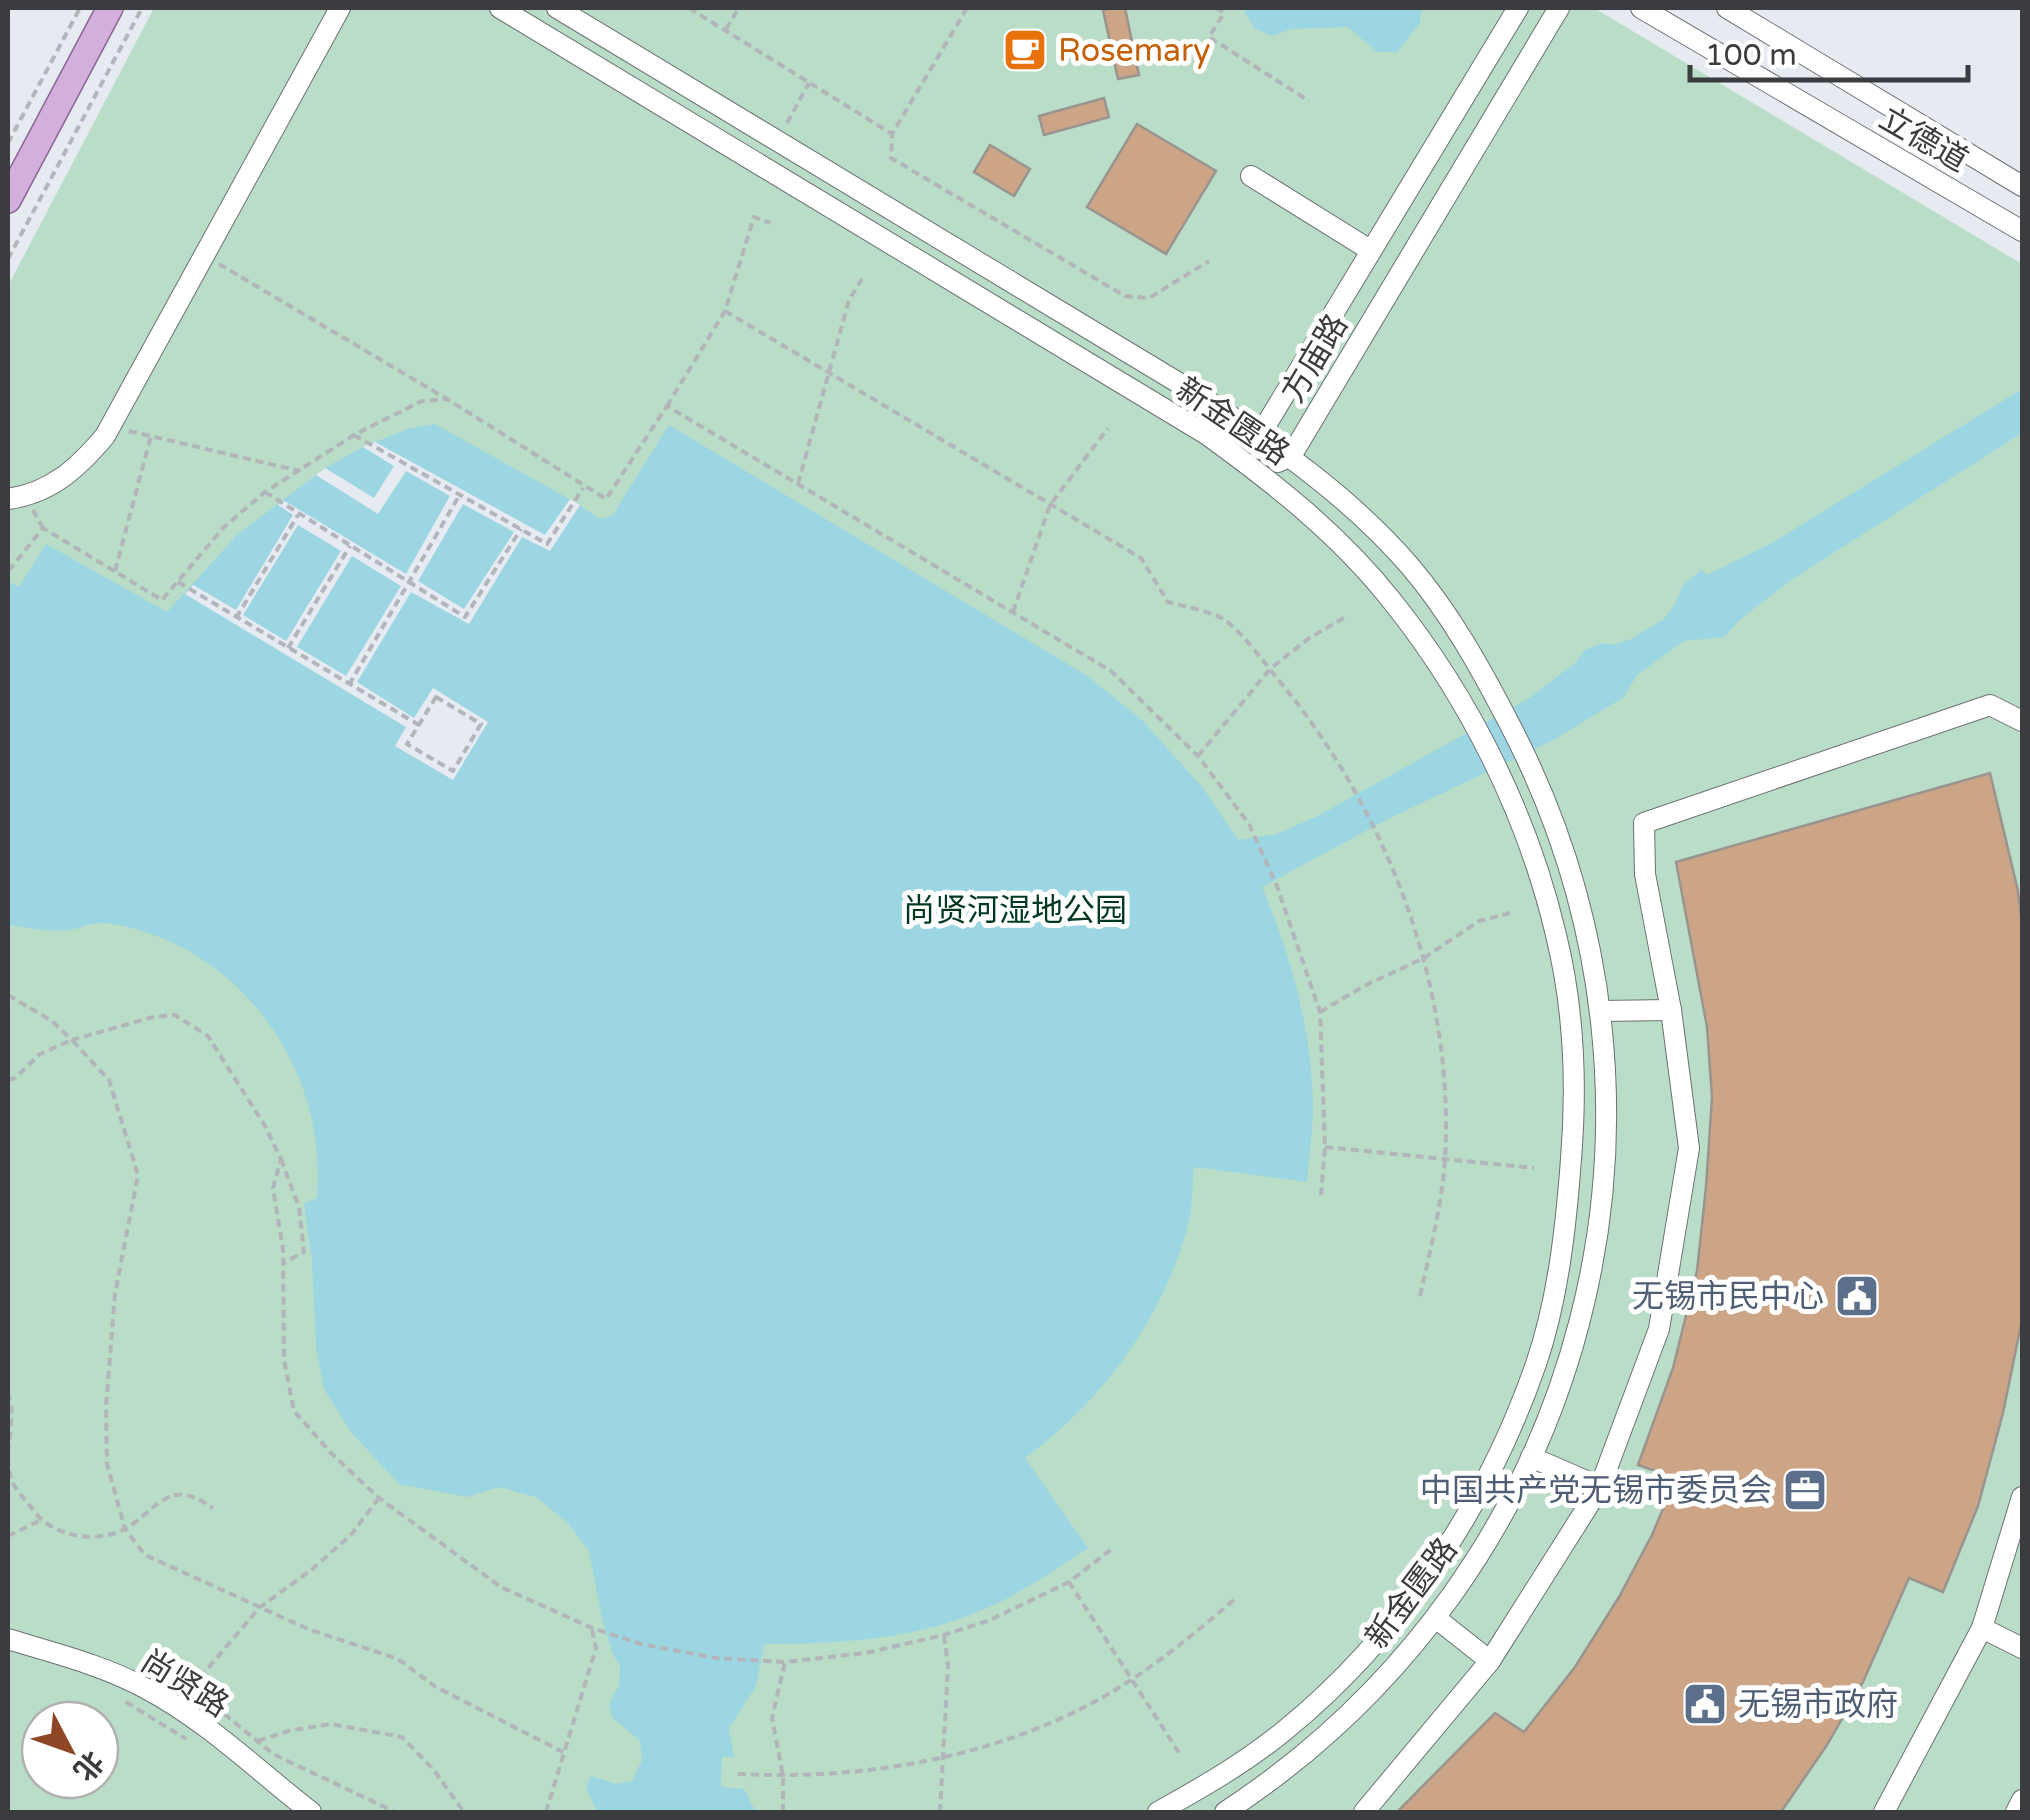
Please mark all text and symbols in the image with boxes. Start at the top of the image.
scale bar [1690,20,1968,82]
cafe icon: Rosemary [1002,27,1048,73]
place label: Rosemary [1058,32,1211,70]
text: 100 m [1705,37,1797,74]
street label: 立德道 [1872,99,1975,180]
street label: 方庙路 [1274,308,1356,409]
street label: 新金匮路 [1169,370,1296,473]
park label: 尚贤河湿地公园 [903,892,1127,930]
public building icon: 无锡市民中心 [1834,1273,1880,1319]
place label: 无锡市民中心 [1632,1278,1824,1316]
office icon: 中国共产党无锡市委员会 [1782,1467,1828,1513]
place label: 中国共产党无锡市委员会 [1420,1472,1772,1510]
street label: 新金匮路 [1358,1531,1465,1656]
street label: 尚贤路 [134,1642,235,1725]
public building icon: 无锡市政府 [1682,1681,1728,1727]
place label: 无锡市政府 [1738,1686,1898,1724]
north arrow [20,1700,120,1800]
text: 北 [66,1744,110,1787]

